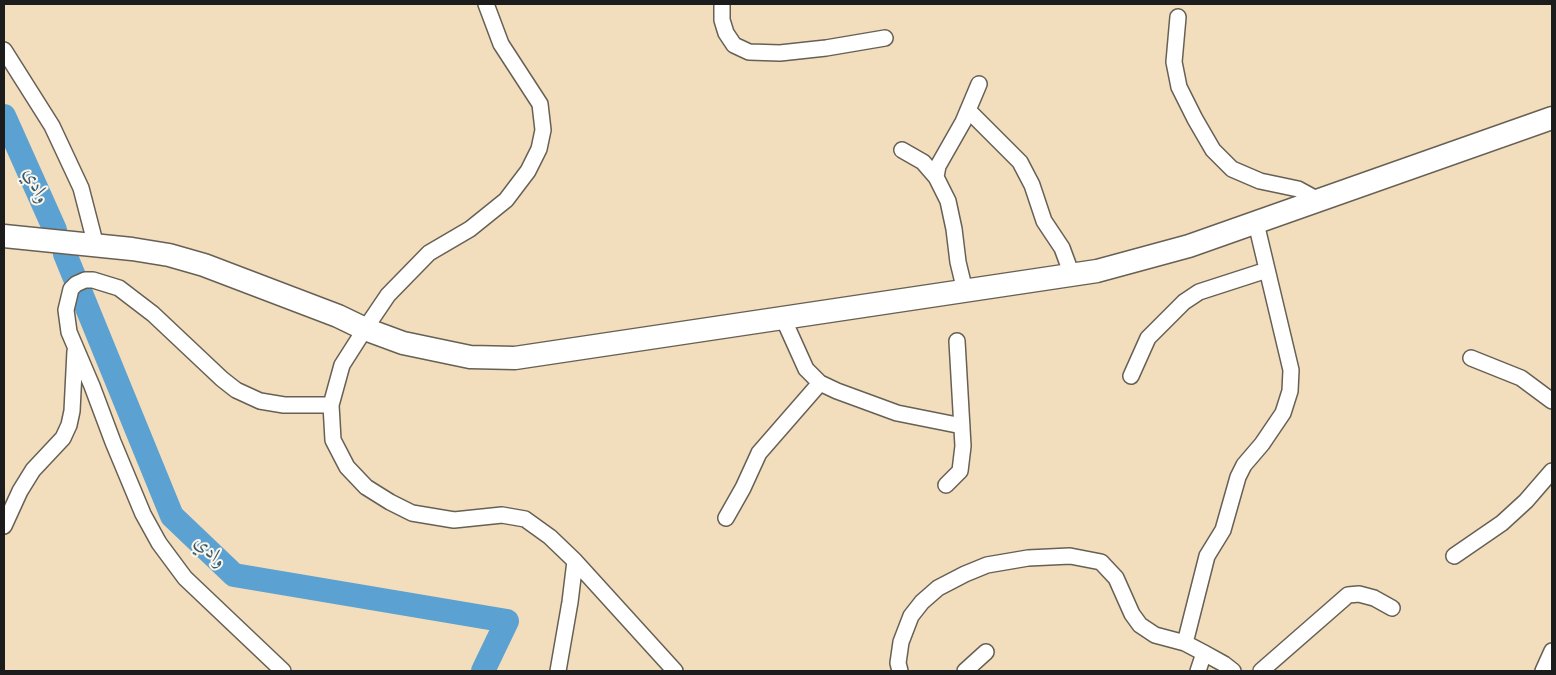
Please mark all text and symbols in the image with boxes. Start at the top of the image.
water label: وادي [18,164,54,208]
water label: وادي [188,531,232,573]

